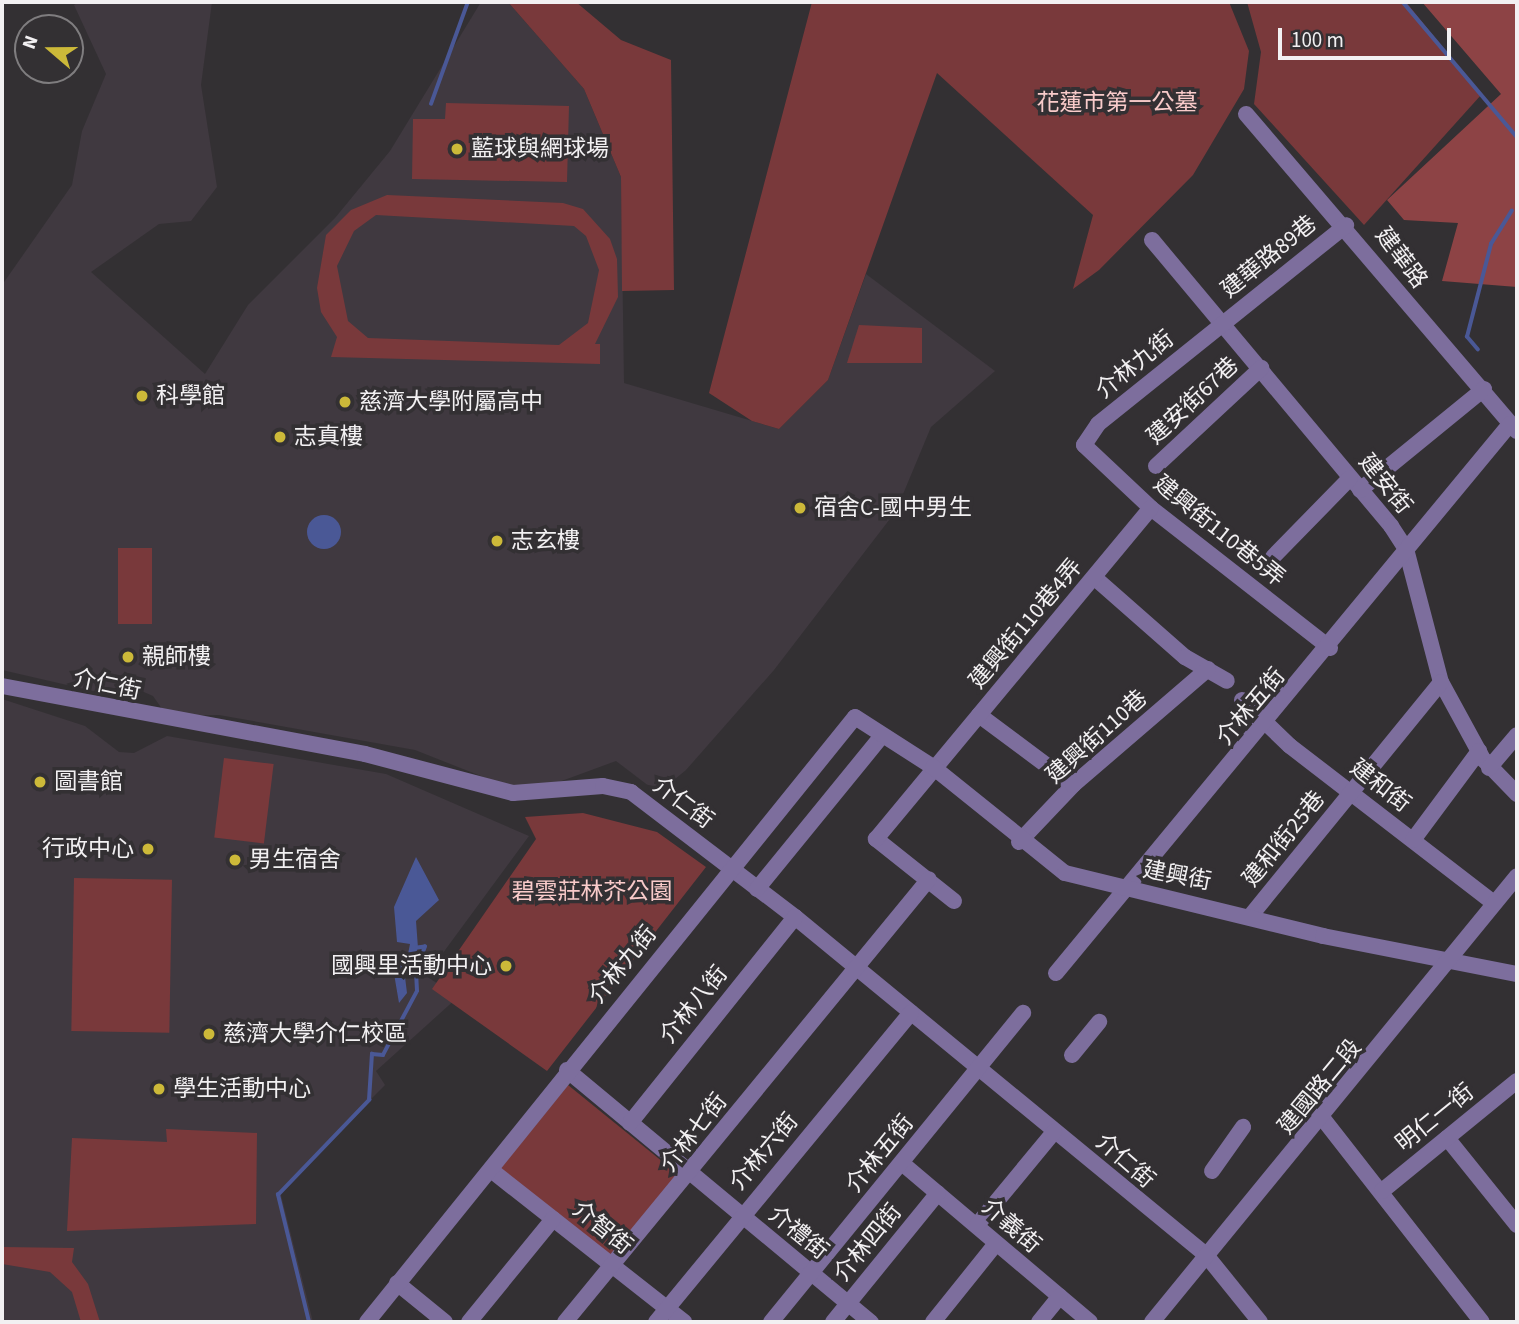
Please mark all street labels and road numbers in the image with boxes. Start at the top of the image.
street label: 建華路89巷 [1216,210,1322,304]
street label: 建華路 [1369,222,1433,294]
street label: 介林九街 [1091,325,1179,405]
street label: 建安街67巷 [1142,352,1244,450]
street label: 建安街 [1353,449,1417,519]
street label: 建興街110巷5弄 [1148,470,1290,592]
street label: 建興街110巷4弄 [964,554,1088,694]
street label: 介林五街 [1211,663,1291,751]
street label: 介仁街 [70,664,144,706]
street label: 建興街110巷 [1041,684,1153,790]
street label: 建和街 [1344,754,1416,818]
street label: 介仁街 [647,771,719,835]
street label: 建和街25巷 [1237,786,1331,892]
street label: 建興街 [1141,856,1213,896]
street label: 介林九街 [583,921,663,1009]
street label: 介林八街 [654,961,734,1049]
street label: 建國路二段 [1272,1034,1368,1140]
street label: 明仁一街 [1391,1078,1479,1158]
street label: 介林七街 [655,1088,733,1178]
street label: 介林六街 [724,1108,804,1196]
street label: 介林五街 [840,1110,920,1198]
street label: 介仁街 [1090,1128,1160,1194]
street label: 介義街 [976,1193,1046,1259]
street label: 介智街 [567,1196,637,1260]
street label: 介林四街 [828,1199,908,1287]
street label: 介禮街 [763,1201,833,1265]

